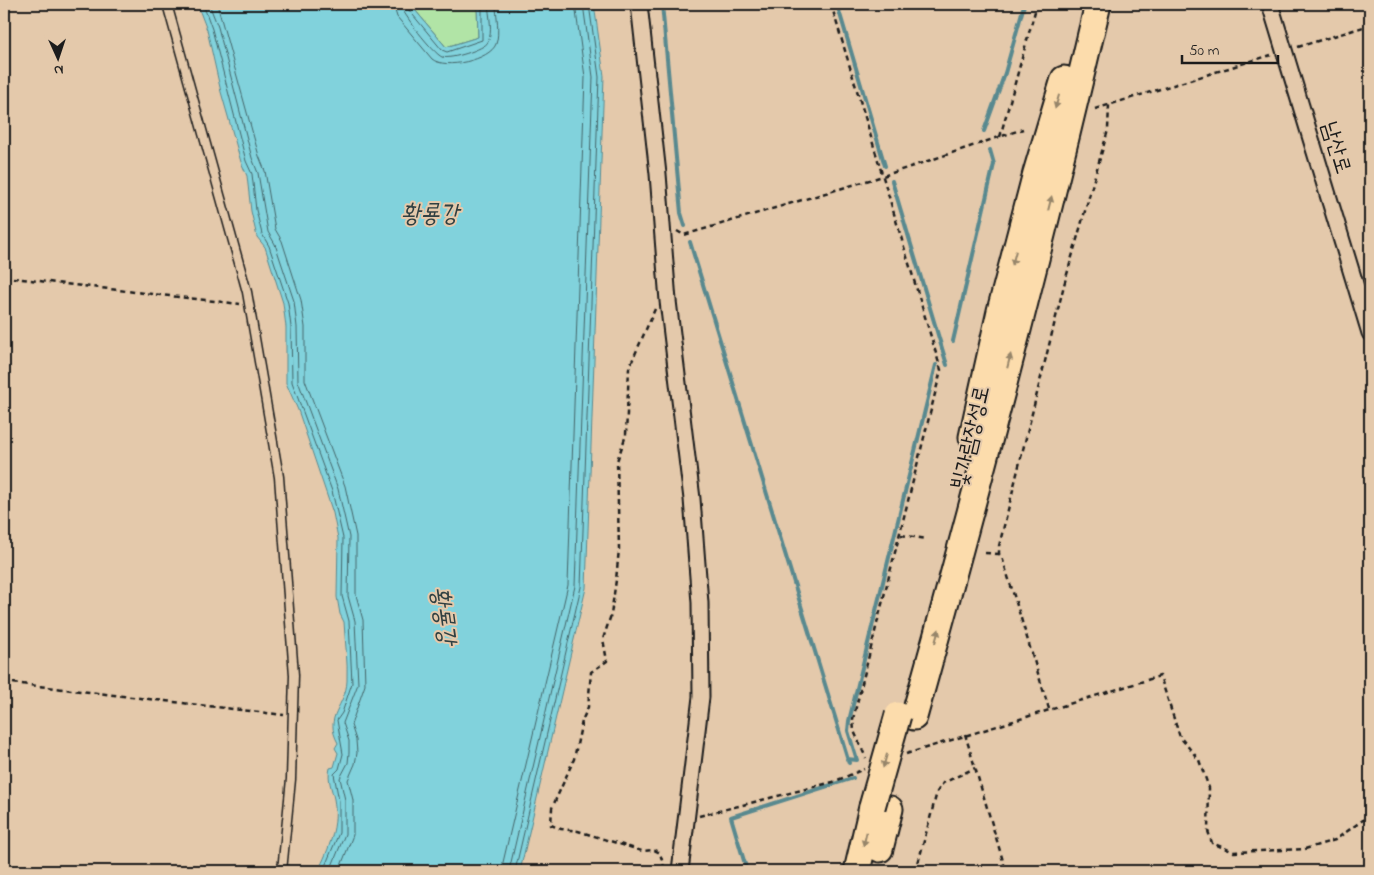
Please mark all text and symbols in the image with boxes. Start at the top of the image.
north arrow [32,32,82,82]
scale bar [1182,32,1278,64]
text: 50 m [1189,40,1220,62]
text: N [53,59,64,80]
one-way arrow [1053,94,1061,109]
street label: 남산로 [1312,118,1358,178]
one-way arrow [1046,196,1054,211]
water label: 황룡강 [401,198,462,233]
one-way arrow [1010,251,1018,266]
one-way arrow [1005,353,1013,368]
street label: 빛가람장성로 [944,383,1000,493]
water label: 황룡강 [421,585,464,650]
one-way arrow [933,629,941,644]
one-way arrow [881,753,889,768]
one-way arrow [861,832,869,847]

